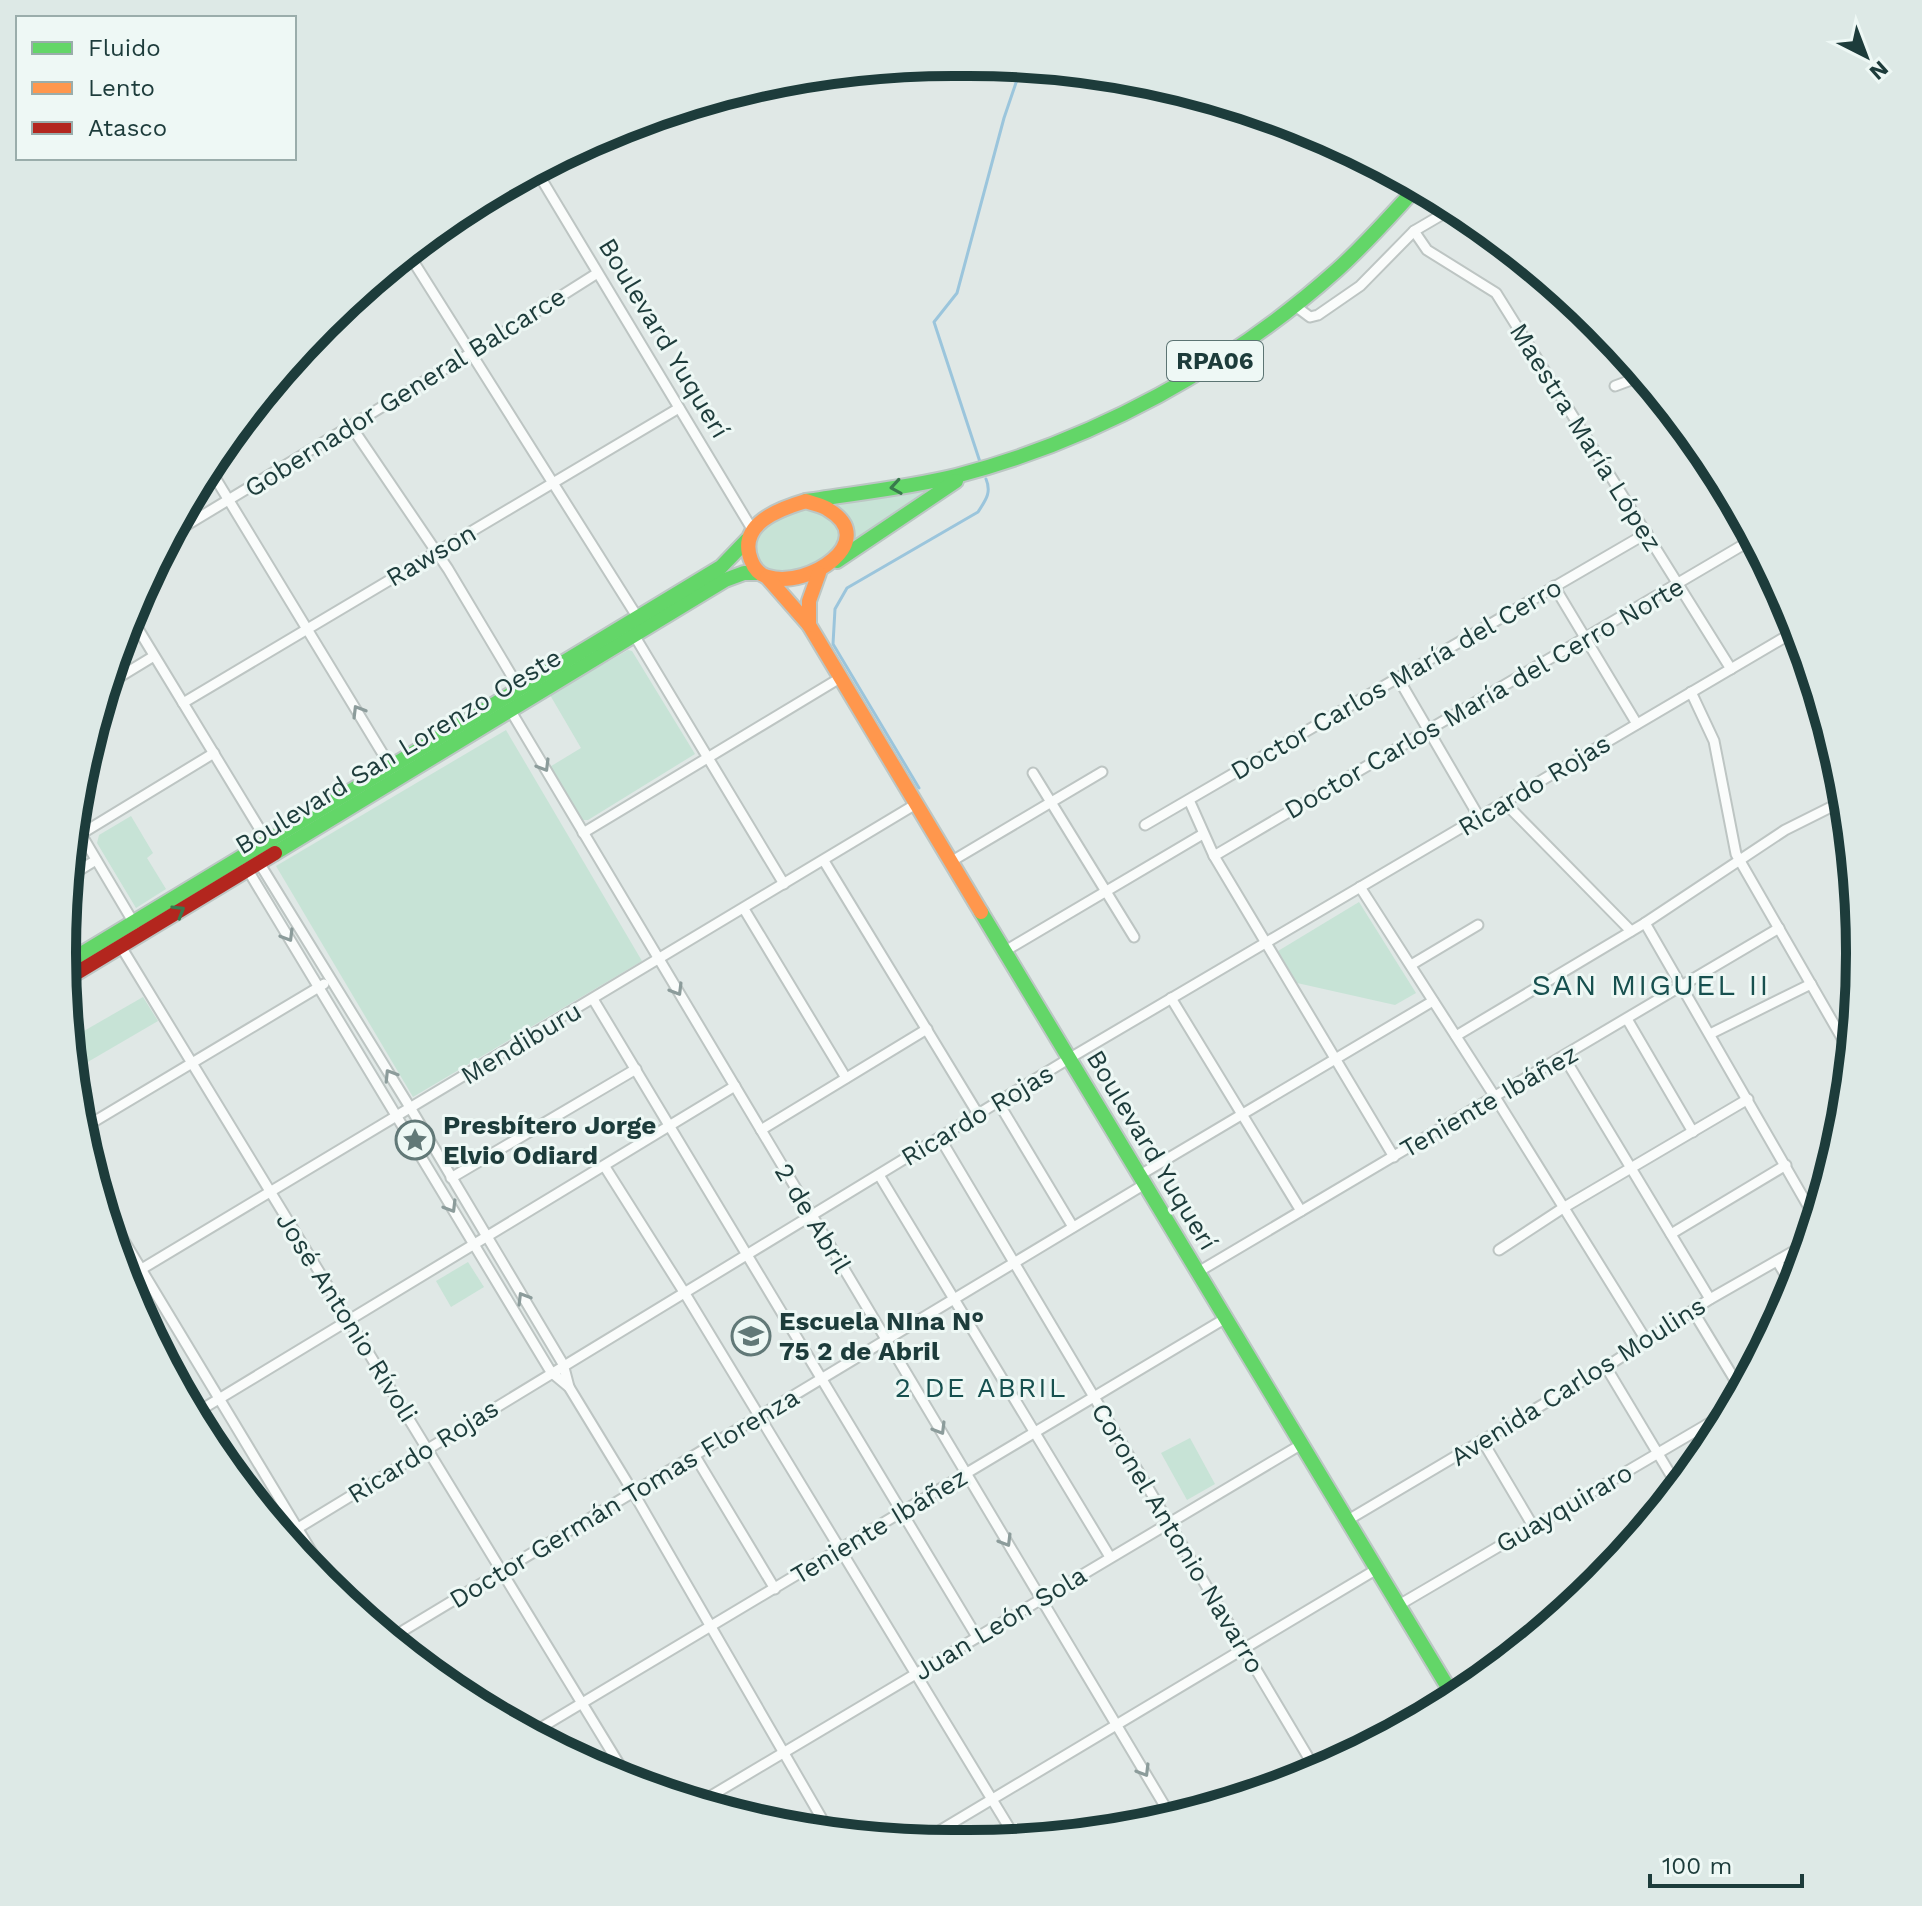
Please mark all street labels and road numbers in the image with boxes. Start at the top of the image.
street label: Boulevard Yuquerí [592,233,736,443]
street label: Gobernador General Balcarce [239,281,571,503]
street label: Maestra María López [1504,318,1668,556]
road number: RPA06 [1167,341,1263,381]
street label: Rawson [381,517,481,593]
street label: Doctor Carlos María del Cerro Norte [1279,571,1689,825]
street label: Doctor Carlos María del Cerro [1225,572,1567,786]
street label: Boulevard San Lorenzo Oeste [230,642,566,860]
street label: Ricardo Rojas [1453,728,1615,842]
street label: Mendiburu [455,995,587,1091]
street label: Teniente Ibáñez [1395,1038,1583,1164]
street label: Boulevard Yuquerí [1080,1045,1224,1255]
street label: Ricardo Rojas [896,1058,1058,1172]
street label: 2 de Abril [769,1158,857,1278]
street label: José Antonio Rívoli [270,1207,424,1427]
street label: Avenida Carlos Moulins [1445,1290,1711,1472]
street label: Doctor Germán Tomas Florenza [444,1381,804,1614]
street label: Ricardo Rojas [342,1393,504,1509]
street label: Coronel Antonio Navarro [1085,1398,1271,1678]
street label: Guayquiraro [1491,1457,1637,1559]
street label: Teniente Ibáñez [786,1462,972,1590]
street label: Juan León Sola [908,1560,1092,1686]

